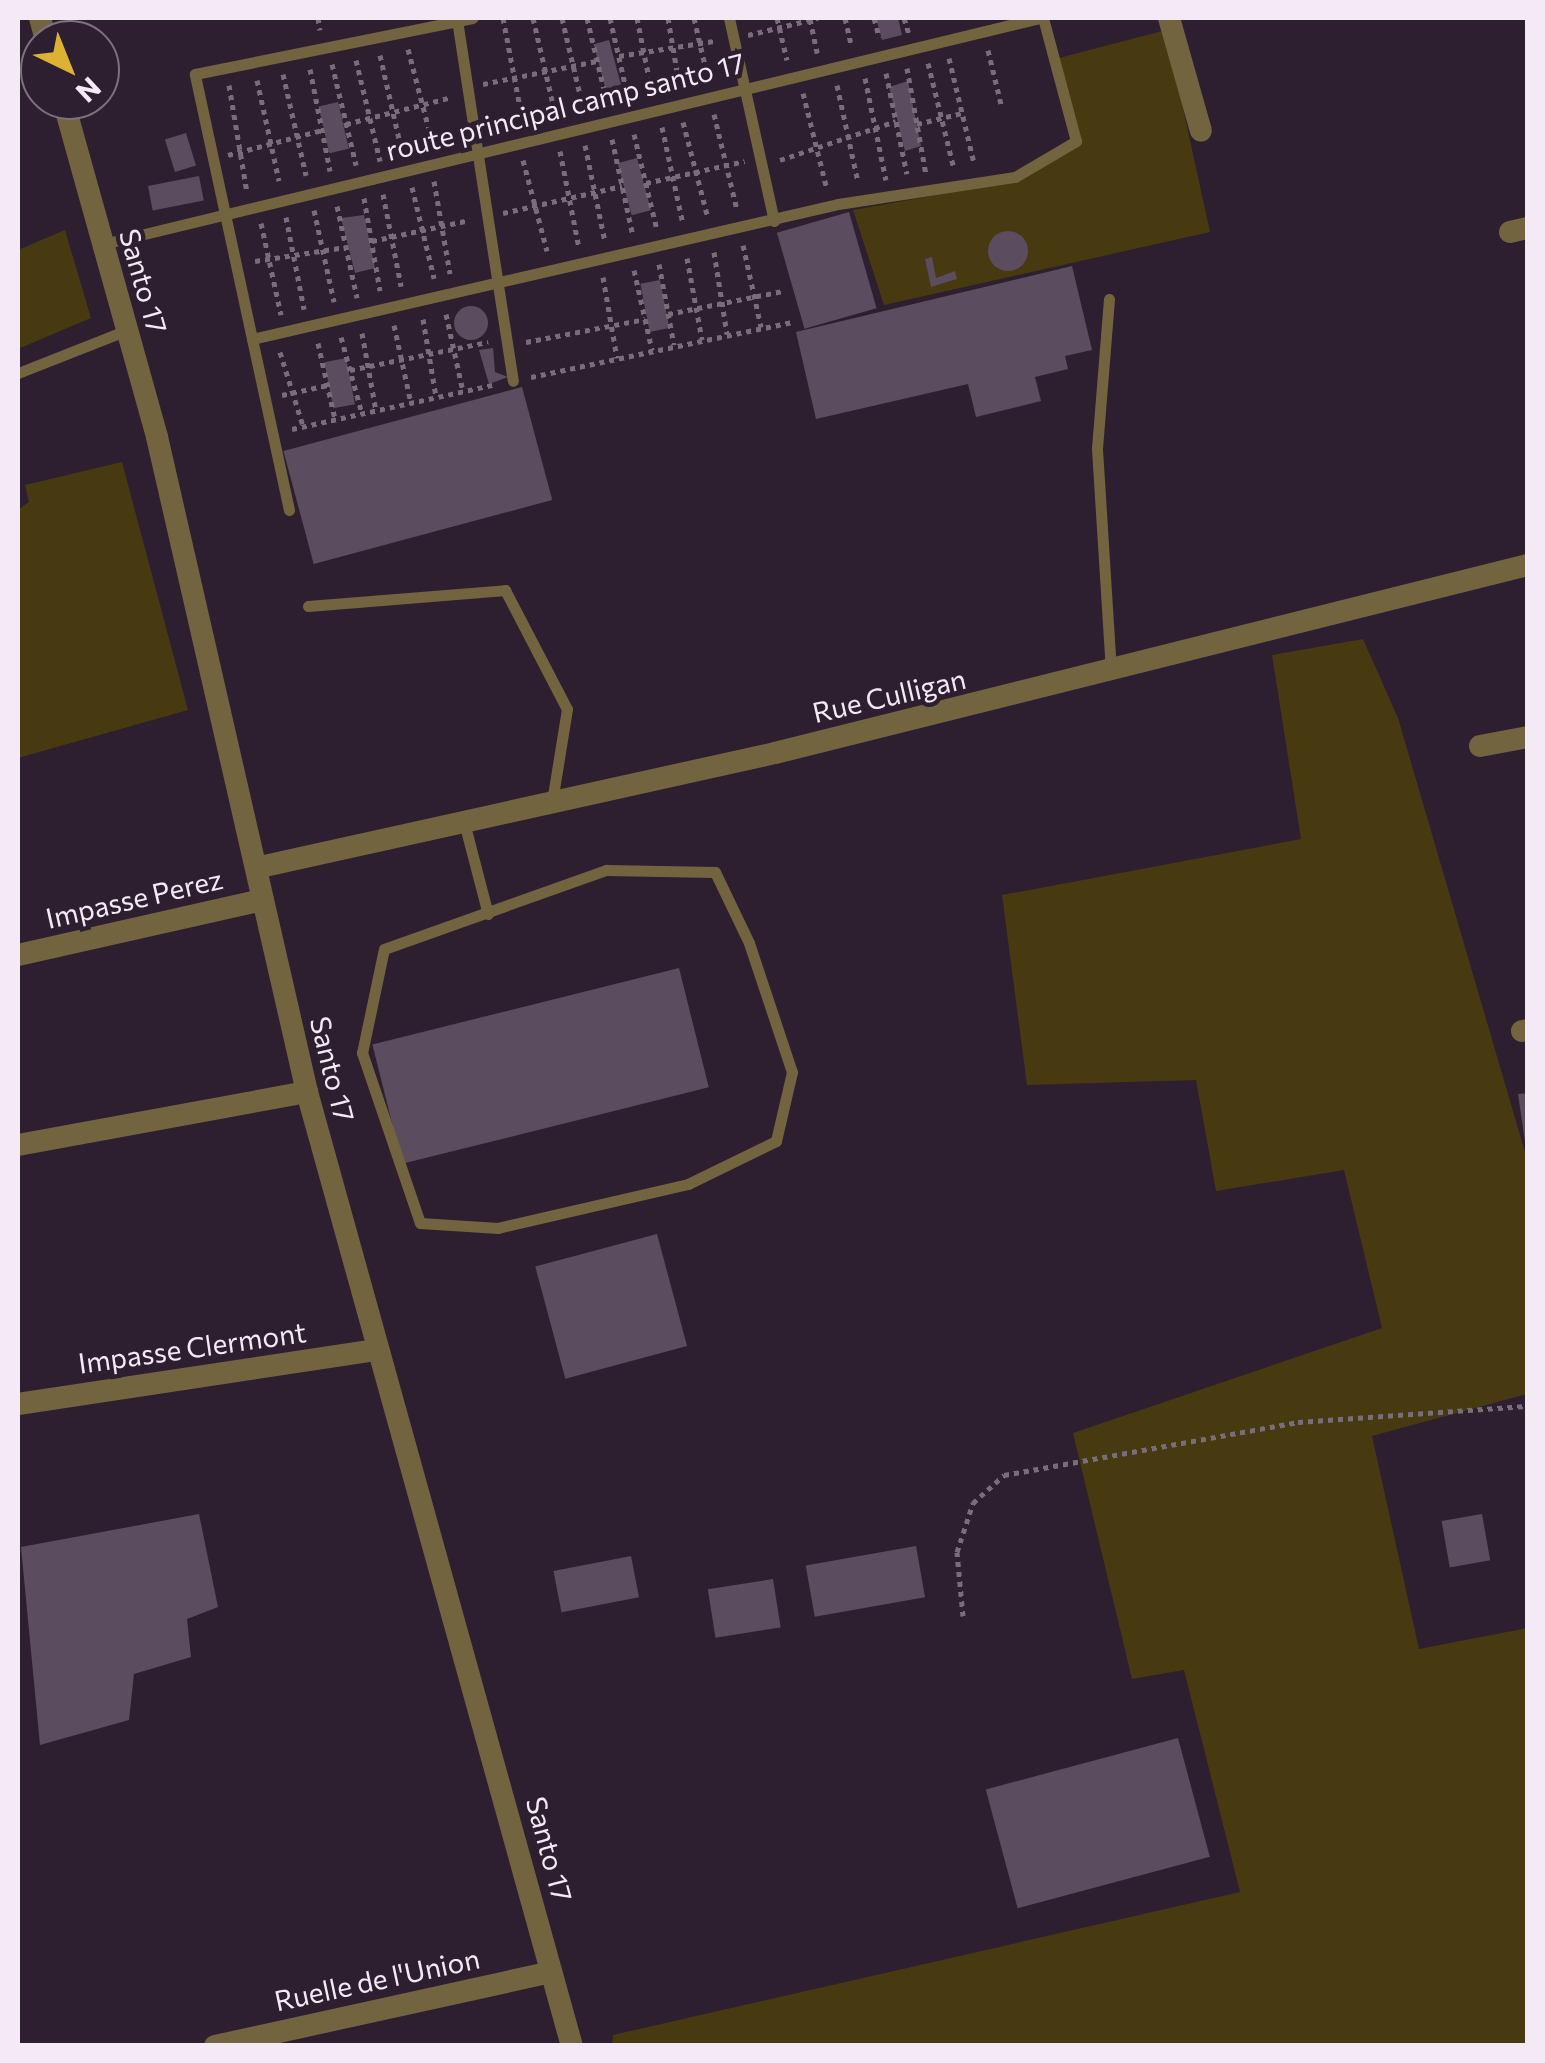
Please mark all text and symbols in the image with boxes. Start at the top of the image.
north arrow [20,20,120,120]
street label: route principal camp santo 17 [382,45,748,167]
text: N [70,71,108,110]
street label: Santo 17 [113,225,175,337]
street label: Rue Culligan [809,661,969,729]
street label: Impasse Perez [42,861,226,935]
street label: Santo 17 [304,1013,362,1125]
street label: Impasse Clermont [76,1314,308,1380]
street label: Santo 17 [520,1793,580,1905]
street label: Ruelle de l'Union [271,1941,483,2017]

